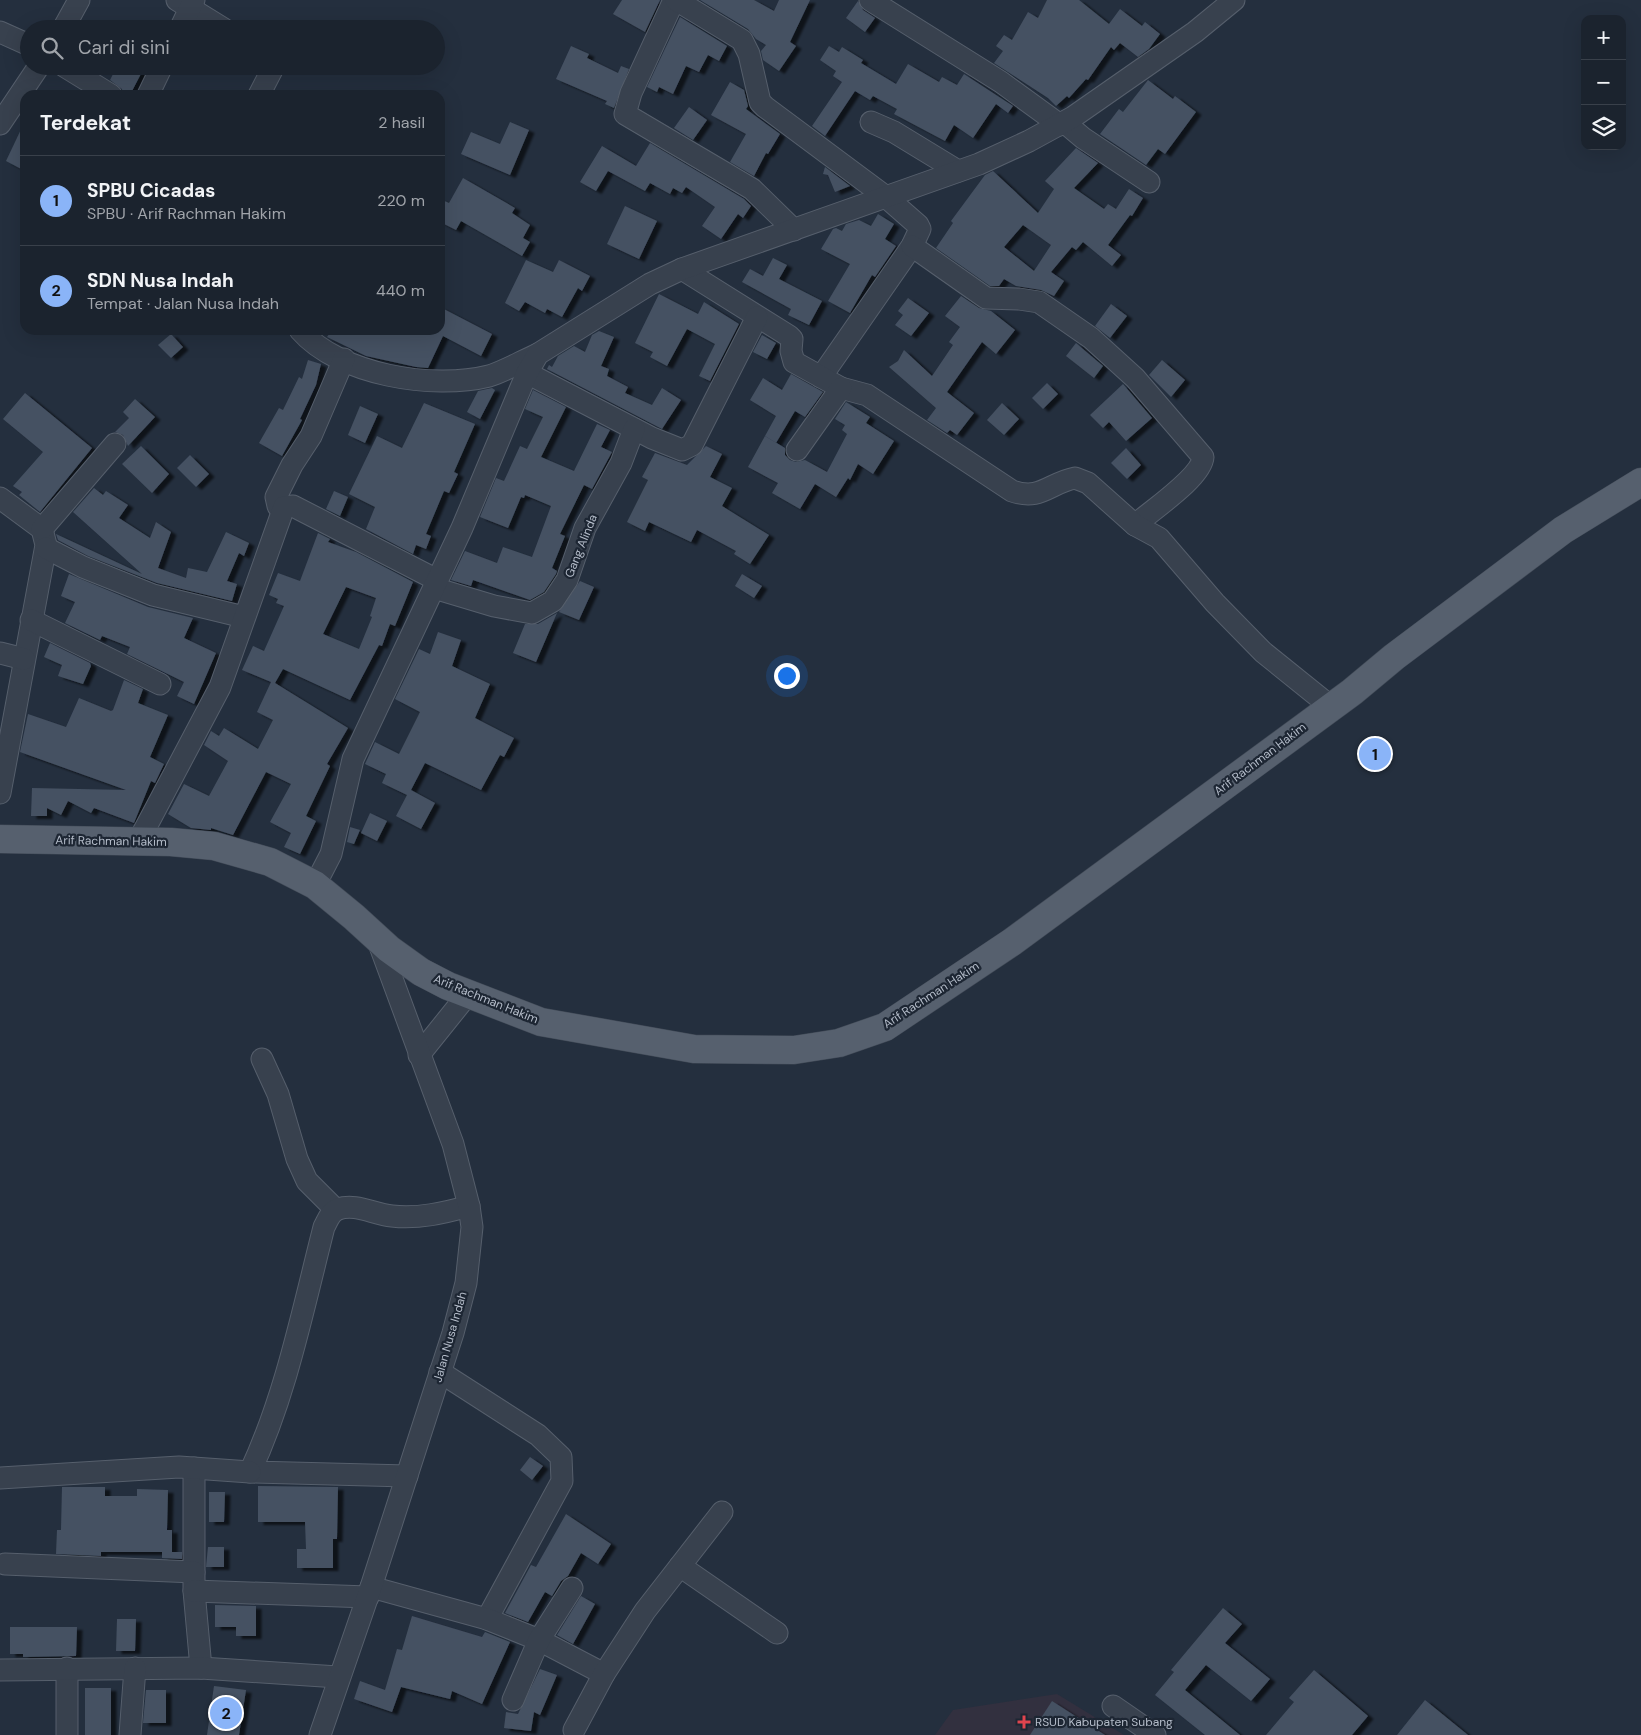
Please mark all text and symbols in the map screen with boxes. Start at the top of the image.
map controls [1581,15,1626,150]
button: + [1581,15,1626,60]
search box [20,20,445,75]
icon: search [38,34,66,62]
text: Cari di sini [78,35,170,60]
button: − [1581,60,1626,105]
button: layers [1581,105,1626,150]
text: Terdekat [40,109,131,137]
text: 2 hasil [378,112,425,133]
text: SPBU Cicadas [87,178,215,203]
text: 1 [53,190,59,211]
text: 220 m [377,190,425,211]
text: SPBU · Arif Rachman Hakim [87,203,286,224]
text: SDN Nusa Indah [87,268,234,293]
text: 2 [51,280,61,301]
text: 440 m [376,280,425,301]
text: Tempat · Jalan Nusa Indah [87,293,279,314]
street label: Gang Alinda [561,512,601,580]
your location [774,663,800,689]
street label: Arif Rachman Hakim [1211,719,1309,799]
pin: 1 [1359,735,1391,773]
street label: Arif Rachman Hakim [55,832,167,850]
street label: Arif Rachman Hakim [880,958,982,1032]
street label: Arif Rachman Hakim [431,971,541,1027]
street label: Jalan Nusa Indah [429,1290,471,1384]
pin: 2 [210,1694,242,1732]
place label: RSUD Kabupaten Subang [1035,1714,1173,1730]
marker: RSUD Kabupaten Subang [1017,1715,1031,1729]

